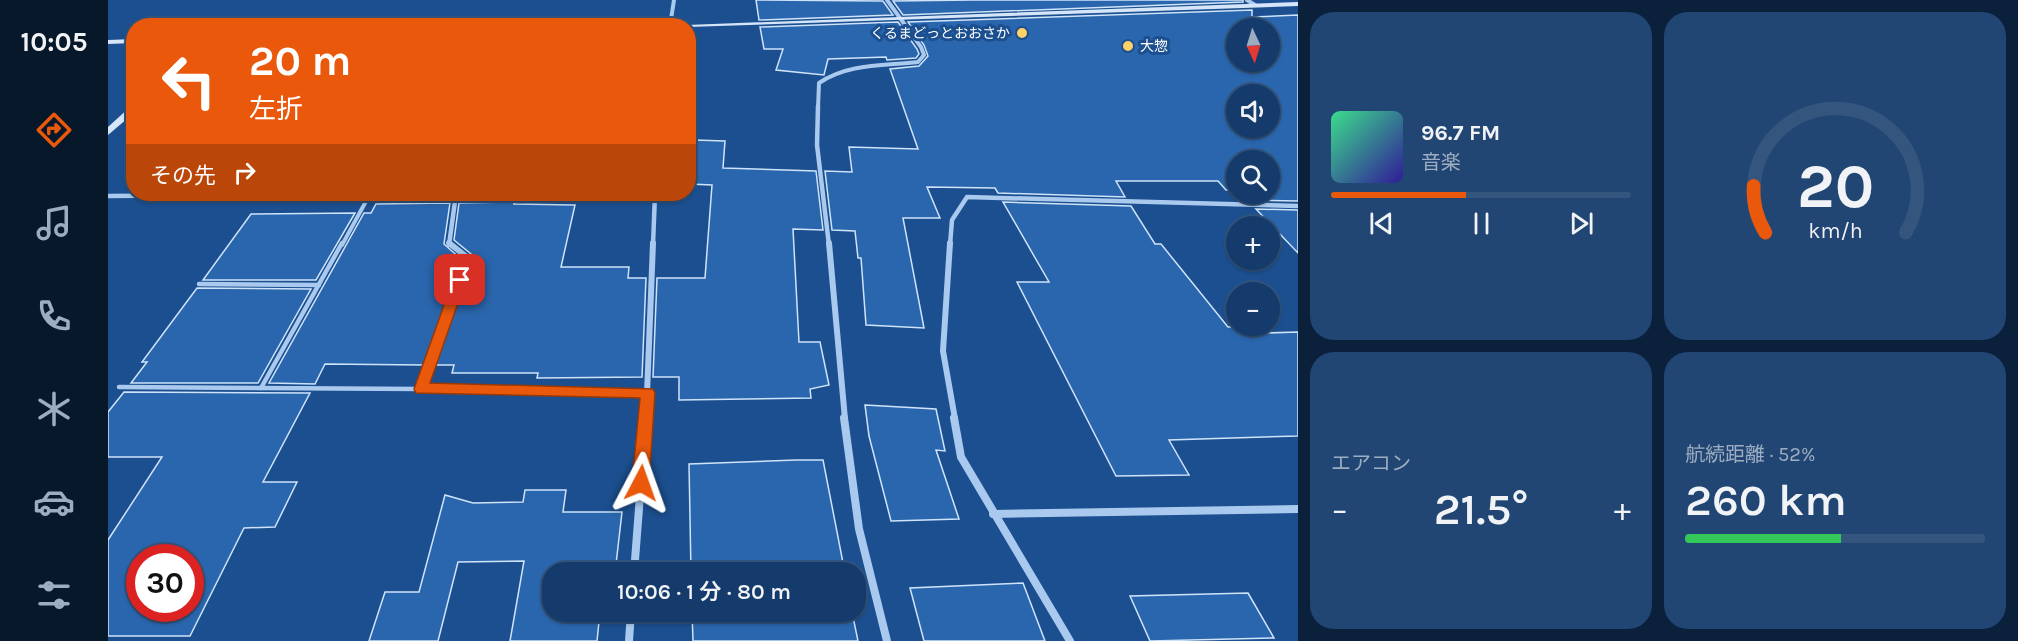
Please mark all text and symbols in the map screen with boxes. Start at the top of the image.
north arrow [1226,18,1280,72]
map controls [1226,18,1280,336]
place label: くるまどっとおおさか [870,25,1010,42]
text: 10:05 [21,26,87,58]
marker: くるまどっとおおさか [1015,26,1029,40]
text: 20 m [249,36,351,86]
place label: 大惣 [1140,38,1168,55]
marker: 大惣 [1121,39,1135,53]
icon: left [150,42,228,120]
button: sound [1226,84,1280,138]
text: 左折 [249,93,303,125]
icon: directions [33,109,75,151]
text: 96.7 FM [1421,120,1500,146]
button: search [1226,150,1280,204]
text: 20 [1796,150,1874,223]
text: 音楽 [1421,151,1461,174]
icon: right [228,156,261,189]
text: その先 [150,163,216,189]
icon: music [33,202,75,244]
icon: previous [1365,207,1398,240]
icon: pause [1465,207,1498,240]
icon: next [1565,207,1598,240]
button: + [1226,216,1280,270]
text: km/h [1808,218,1862,243]
pin [434,254,485,305]
icon: arrive [443,263,476,296]
button: − [1226,282,1280,336]
icon: phone [33,295,75,337]
icon: climate [33,388,75,430]
text: 航続距離 · 52% [1685,443,1815,466]
position arrow [609,451,673,515]
text: エアコン [1331,452,1411,475]
text: 260 km [1685,474,1847,526]
icon: car [33,481,75,523]
text: 21.5° [1434,483,1528,535]
text: − [1331,490,1348,528]
text: + [1614,490,1631,528]
speed limit sign: 30 [126,544,204,622]
icon: filters [33,574,75,616]
text: 10:06 · 1 分 · 80 m [617,579,791,605]

